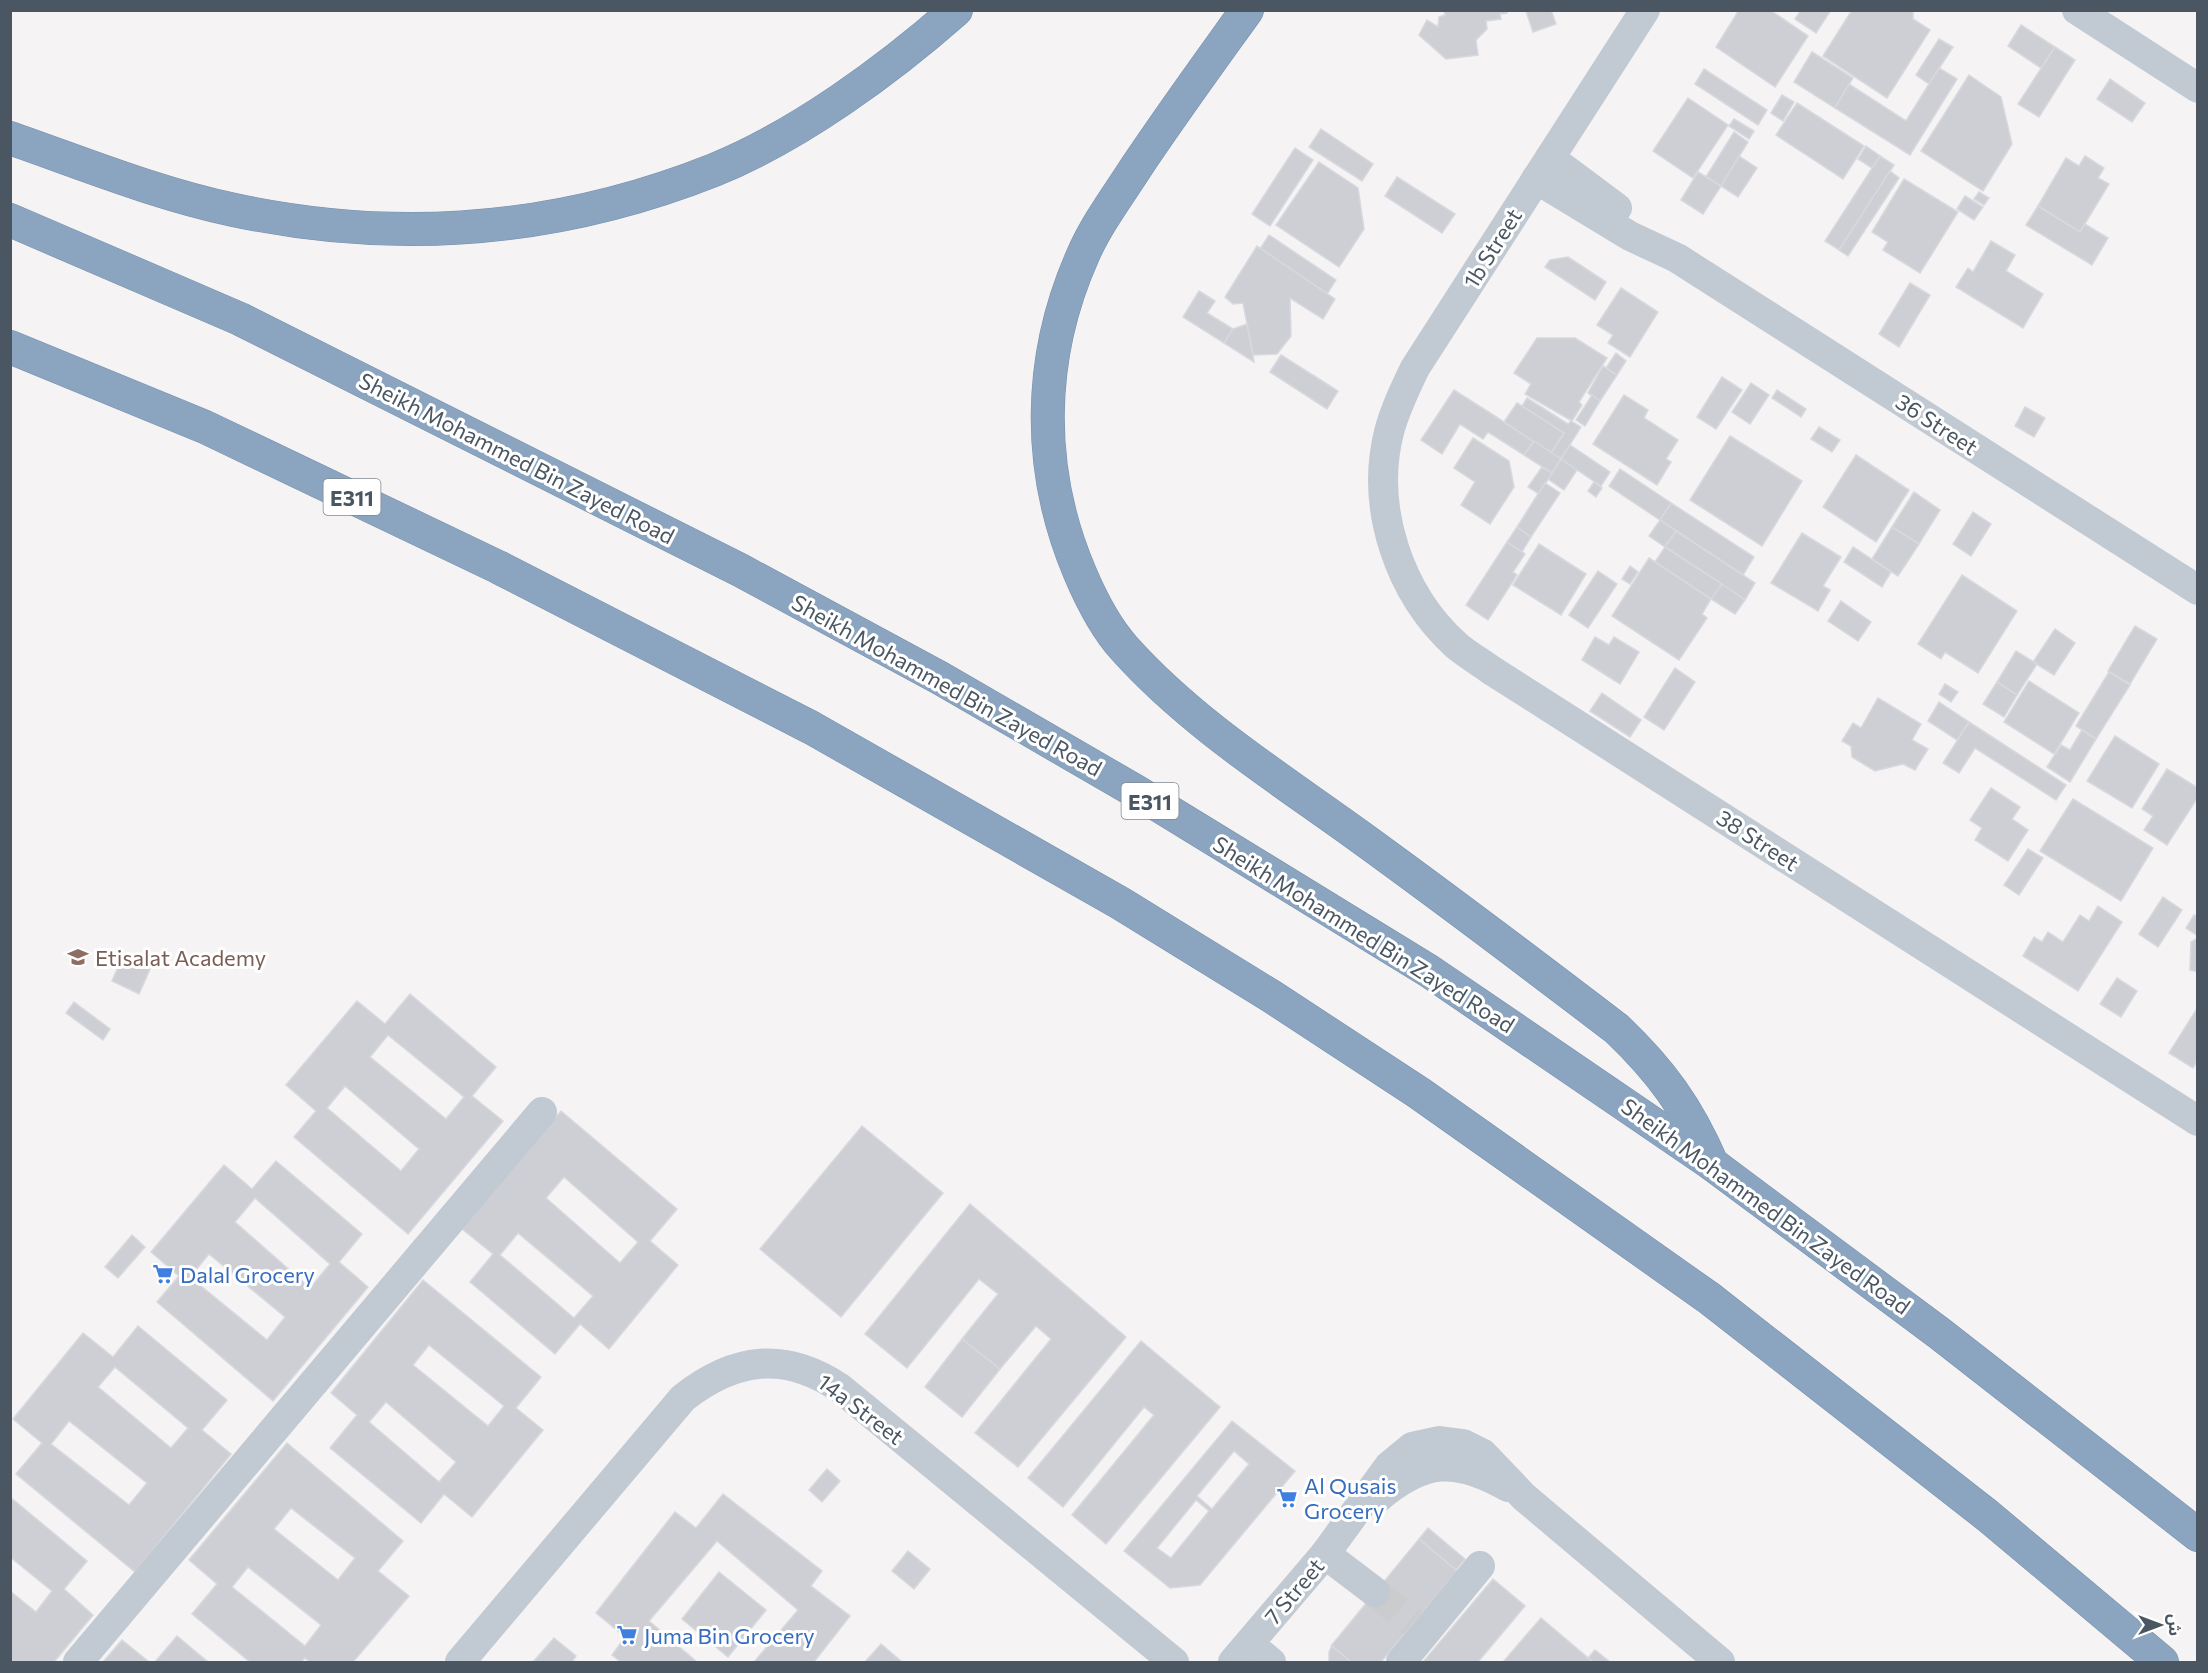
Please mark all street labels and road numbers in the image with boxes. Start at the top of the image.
street label: 1b Street [1457,203,1527,293]
street label: Sheikh Mohammed Bin Zayed Road [355,366,679,550]
street label: 36 Street [1891,388,1983,460]
road number: E311 [324,479,380,515]
street label: Sheikh Mohammed Bin Zayed Road [787,588,1107,782]
road number: E311 [1122,783,1178,819]
street label: 38 Street [1712,804,1804,876]
street label: Sheikh Mohammed Bin Zayed Road [1208,830,1520,1038]
street label: Sheikh Mohammed Bin Zayed Road [1616,1092,1916,1320]
street label: 14a Street [813,1368,909,1450]
street label: 7 Street [1259,1552,1329,1630]

